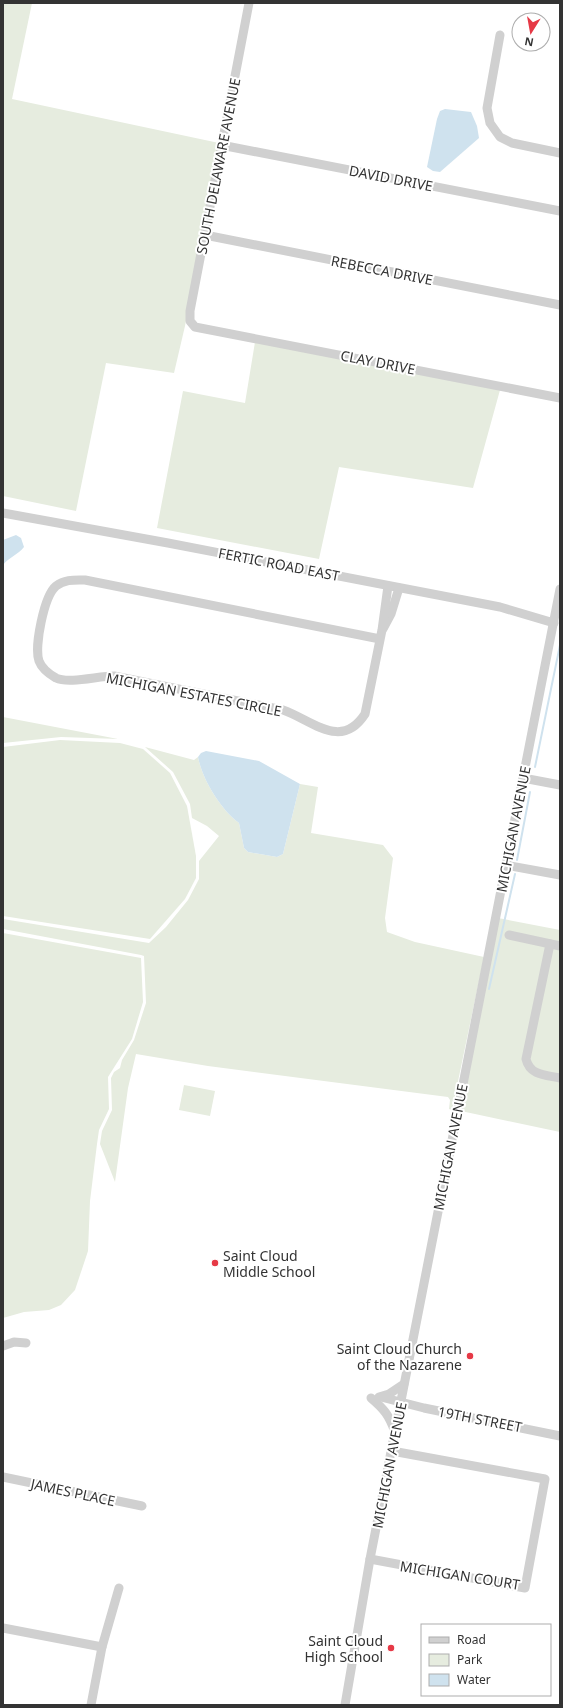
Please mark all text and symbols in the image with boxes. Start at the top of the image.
north arrow [511,12,551,52]
text: N [523,34,535,51]
street label: SOUTH DELAWARE AVENUE [192,76,244,256]
street label: DAVID DRIVE [347,161,435,195]
street label: REBECCA DRIVE [330,251,434,289]
street label: CLAY DRIVE [339,345,417,379]
street label: FERTIC ROAD EAST [217,543,341,585]
street label: MICHIGAN ESTATES CIRCLE [105,668,283,720]
street label: MICHIGAN AVENUE [491,764,535,894]
street label: MICHIGAN AVENUE [428,1082,472,1212]
place label: Saint Cloud Middle School [223,1246,315,1281]
marker: Saint Cloud Middle School [210,1258,220,1268]
place label: Saint Cloud Church of the Nazarene [337,1339,462,1374]
marker: Saint Cloud Church of the Nazarene [465,1351,475,1361]
street label: MICHIGAN AVENUE [367,1400,411,1530]
street label: 19TH STREET [436,1402,524,1437]
street label: JAMES PLACE [27,1473,117,1510]
street label: MICHIGAN COURT [399,1556,521,1594]
legend [421,1624,551,1696]
place label: Saint Cloud High School [305,1631,383,1666]
text: Road [457,1631,486,1648]
marker: Saint Cloud High School [386,1643,396,1653]
text: Park [457,1651,483,1668]
text: Water [457,1671,491,1688]

